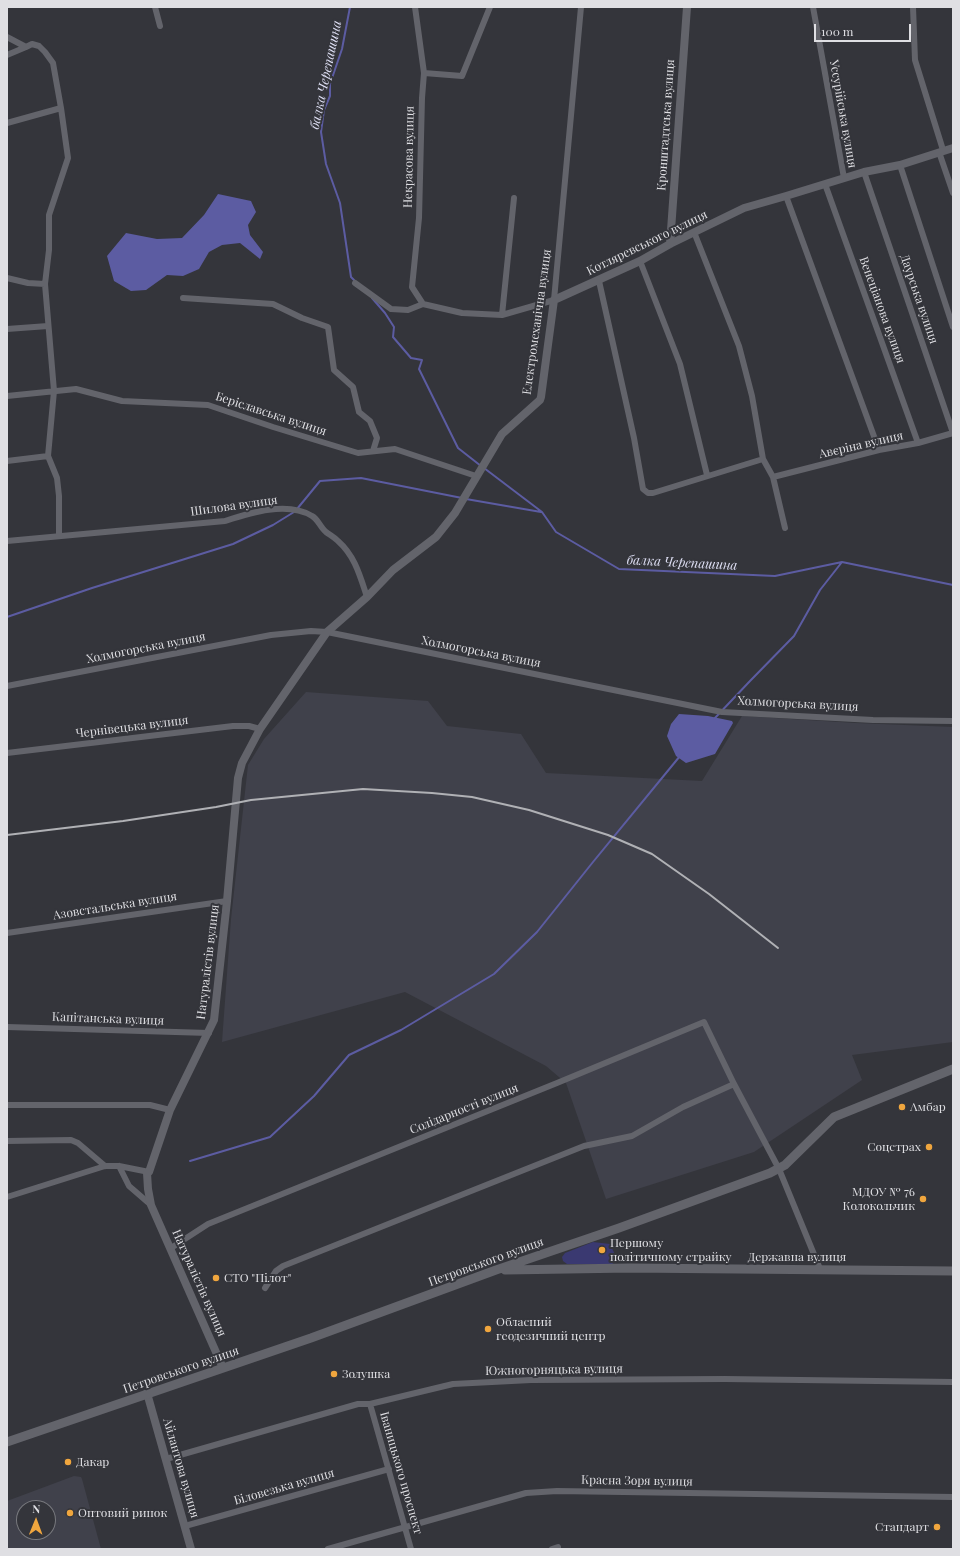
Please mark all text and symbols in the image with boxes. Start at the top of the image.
scale bar [816,16,913,42]
water label: балка Черепашина [307,19,345,131]
text: 100 m [821,23,853,39]
street label: Кронштадтська вулиця [654,59,678,191]
street label: Уссурійська вулиця [826,59,860,169]
street label: Некрасова вулиця [401,106,417,208]
street label: Котляревського вулиця [584,207,710,279]
street label: Електромеханічна вулиця [520,248,554,396]
street label: Даурська вулиця [897,252,941,346]
street label: Венеціанова вулиця [856,255,908,365]
street label: Беріславська вулиця [214,389,328,439]
street label: Авєріна вулиця [817,428,905,462]
street label: Шилова вулиця [190,493,278,519]
water label: балка Черепашина [626,552,738,574]
street label: Холмогорська вулиця [85,629,207,667]
street label: Холмогорська вулиця [420,633,542,671]
street label: Холмогорська вулиця [737,694,859,714]
street label: Чернівецька вулиця [75,713,189,741]
street label: Азовстальська вулиця [52,889,178,923]
street label: Натуралістів вулиця [194,904,222,1020]
street label: Капітанська вулиця [52,1010,164,1028]
street label: Солідарності вулиця [408,1081,520,1137]
place label: Амбар [910,1100,946,1114]
marker: Амбар [897,1102,907,1112]
place label: Соцстрах [867,1140,921,1154]
marker: Соцстрах [924,1142,934,1152]
place label: МДОУ № 76 Колокольчик [842,1185,915,1213]
marker: МДОУ № 76 Колокольчик [918,1194,928,1204]
street label: Натуралістів вулиця [169,1227,229,1339]
street label: Петровського вулиця [426,1234,546,1290]
place label: Першому політичному страйку [610,1236,732,1264]
marker: Першому політичному страйку [597,1245,607,1255]
street label: Державна вулиця [748,1250,846,1264]
place label: СТО "Пілот" [224,1271,291,1285]
marker: СТО "Пілот" [211,1273,221,1283]
place label: Обласний геодезичний центр [496,1315,606,1343]
marker: Обласний геодезичний центр [483,1324,493,1334]
street label: Петровського вулиця [121,1343,241,1397]
street label: Южногорняцька вулиця [485,1362,623,1378]
place label: Золушка [342,1367,390,1381]
marker: Золушка [329,1369,339,1379]
street label: Іваницького проспект [377,1410,425,1536]
street label: Айлантова вулиця [160,1416,202,1520]
place label: Дакар [76,1455,109,1469]
marker: Дакар [63,1457,73,1467]
street label: Біловезька вулиця [232,1466,336,1508]
street label: Красна Зоря вулиця [581,1473,693,1489]
north arrow [16,1500,56,1540]
text: N [32,1501,40,1516]
place label: Оптовий ринок [78,1506,167,1520]
marker: Оптовий ринок [65,1508,75,1518]
place label: Стандарт [875,1520,929,1534]
marker: Стандарт [932,1522,942,1532]

